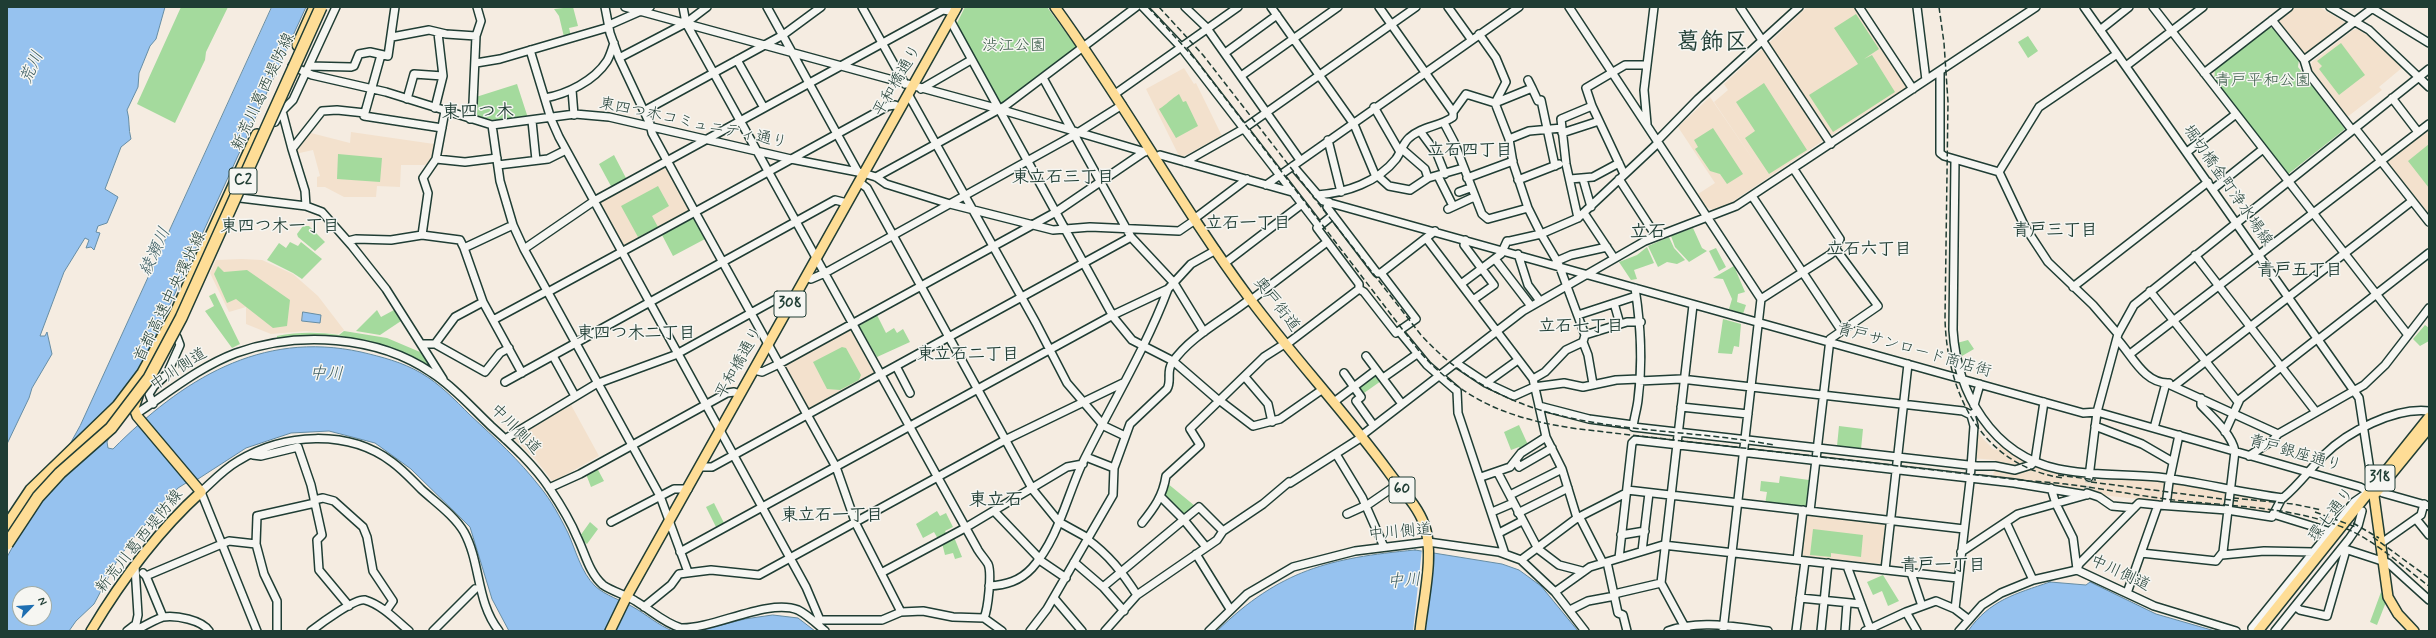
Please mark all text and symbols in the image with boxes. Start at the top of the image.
street label: 新荒川葛西堤防線 [228,30,300,154]
district label: 葛飾区 [1676,30,1748,58]
park label: 渋江公園 [982,37,1046,57]
street label: 平和橋通り [870,42,926,120]
water label: 荒川 [17,48,49,88]
park label: 青戸平和公園 [2215,72,2311,92]
street label: 東四つ木コミュニティ通り [597,95,789,153]
district label: 東四つ木 [442,102,514,124]
street label: 堀切橋金町浄水場線 [2178,122,2276,250]
district label: 立石四丁目 [1428,141,1512,161]
road number: C2 [229,168,257,194]
district label: 東立石三丁目 [1012,168,1114,188]
district label: 立石一丁目 [1206,214,1290,234]
district label: 東四つ木一丁目 [221,217,339,237]
district label: 青戸三丁目 [2013,221,2097,241]
district label: 立石 [1630,222,1666,244]
water label: 綾瀬川 [136,225,176,279]
street label: 首都高速中央環状線 [131,228,211,366]
district label: 立石六丁目 [1827,240,1911,260]
district label: 青戸五丁目 [2258,261,2342,281]
street label: 奥戸街道 [1249,274,1303,336]
road number: 308 [774,291,806,317]
district label: 立石七丁目 [1539,317,1623,337]
street label: 青戸サンロード商店街 [1834,320,1994,382]
street label: 平和橋通り [712,323,768,403]
district label: 東四つ木二丁目 [577,324,695,344]
street label: 中川側道 [147,345,211,395]
district label: 東立石二丁目 [917,345,1019,365]
water label: 中川 [309,364,343,386]
street label: 中川側道 [486,401,544,459]
street label: 青戸銀座通り [2246,432,2344,476]
road number: 318 [2365,465,2395,491]
road number: 60 [1389,477,1415,503]
street label: 環七通り [2305,484,2359,546]
street label: 新荒川葛西堤防線 [92,486,188,598]
district label: 東立石 [969,490,1023,512]
district label: 東立石一丁目 [781,506,883,526]
street label: 中川側道 [1367,521,1433,545]
street label: 中川側道 [2087,552,2153,596]
district label: 青戸一丁目 [1901,556,1985,576]
water label: 中川 [1386,571,1422,593]
north arrow [12,586,52,626]
text: N [34,595,50,608]

